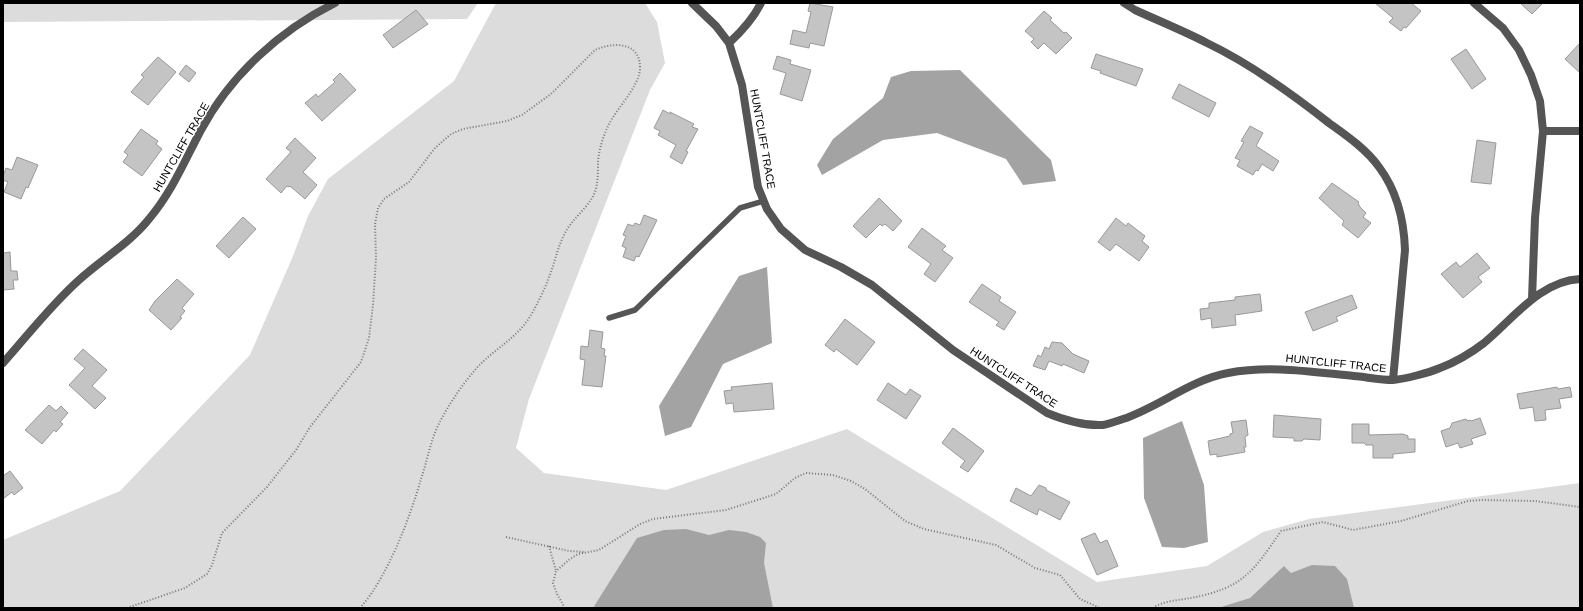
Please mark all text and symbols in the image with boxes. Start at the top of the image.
street label: HUNTCLIFF TRACE [748,88,778,190]
street label: HUNTCLIFF TRACE [150,100,212,194]
street label: HUNTCLIFF TRACE [968,344,1060,410]
street label: HUNTCLIFF TRACE [1285,352,1387,374]

